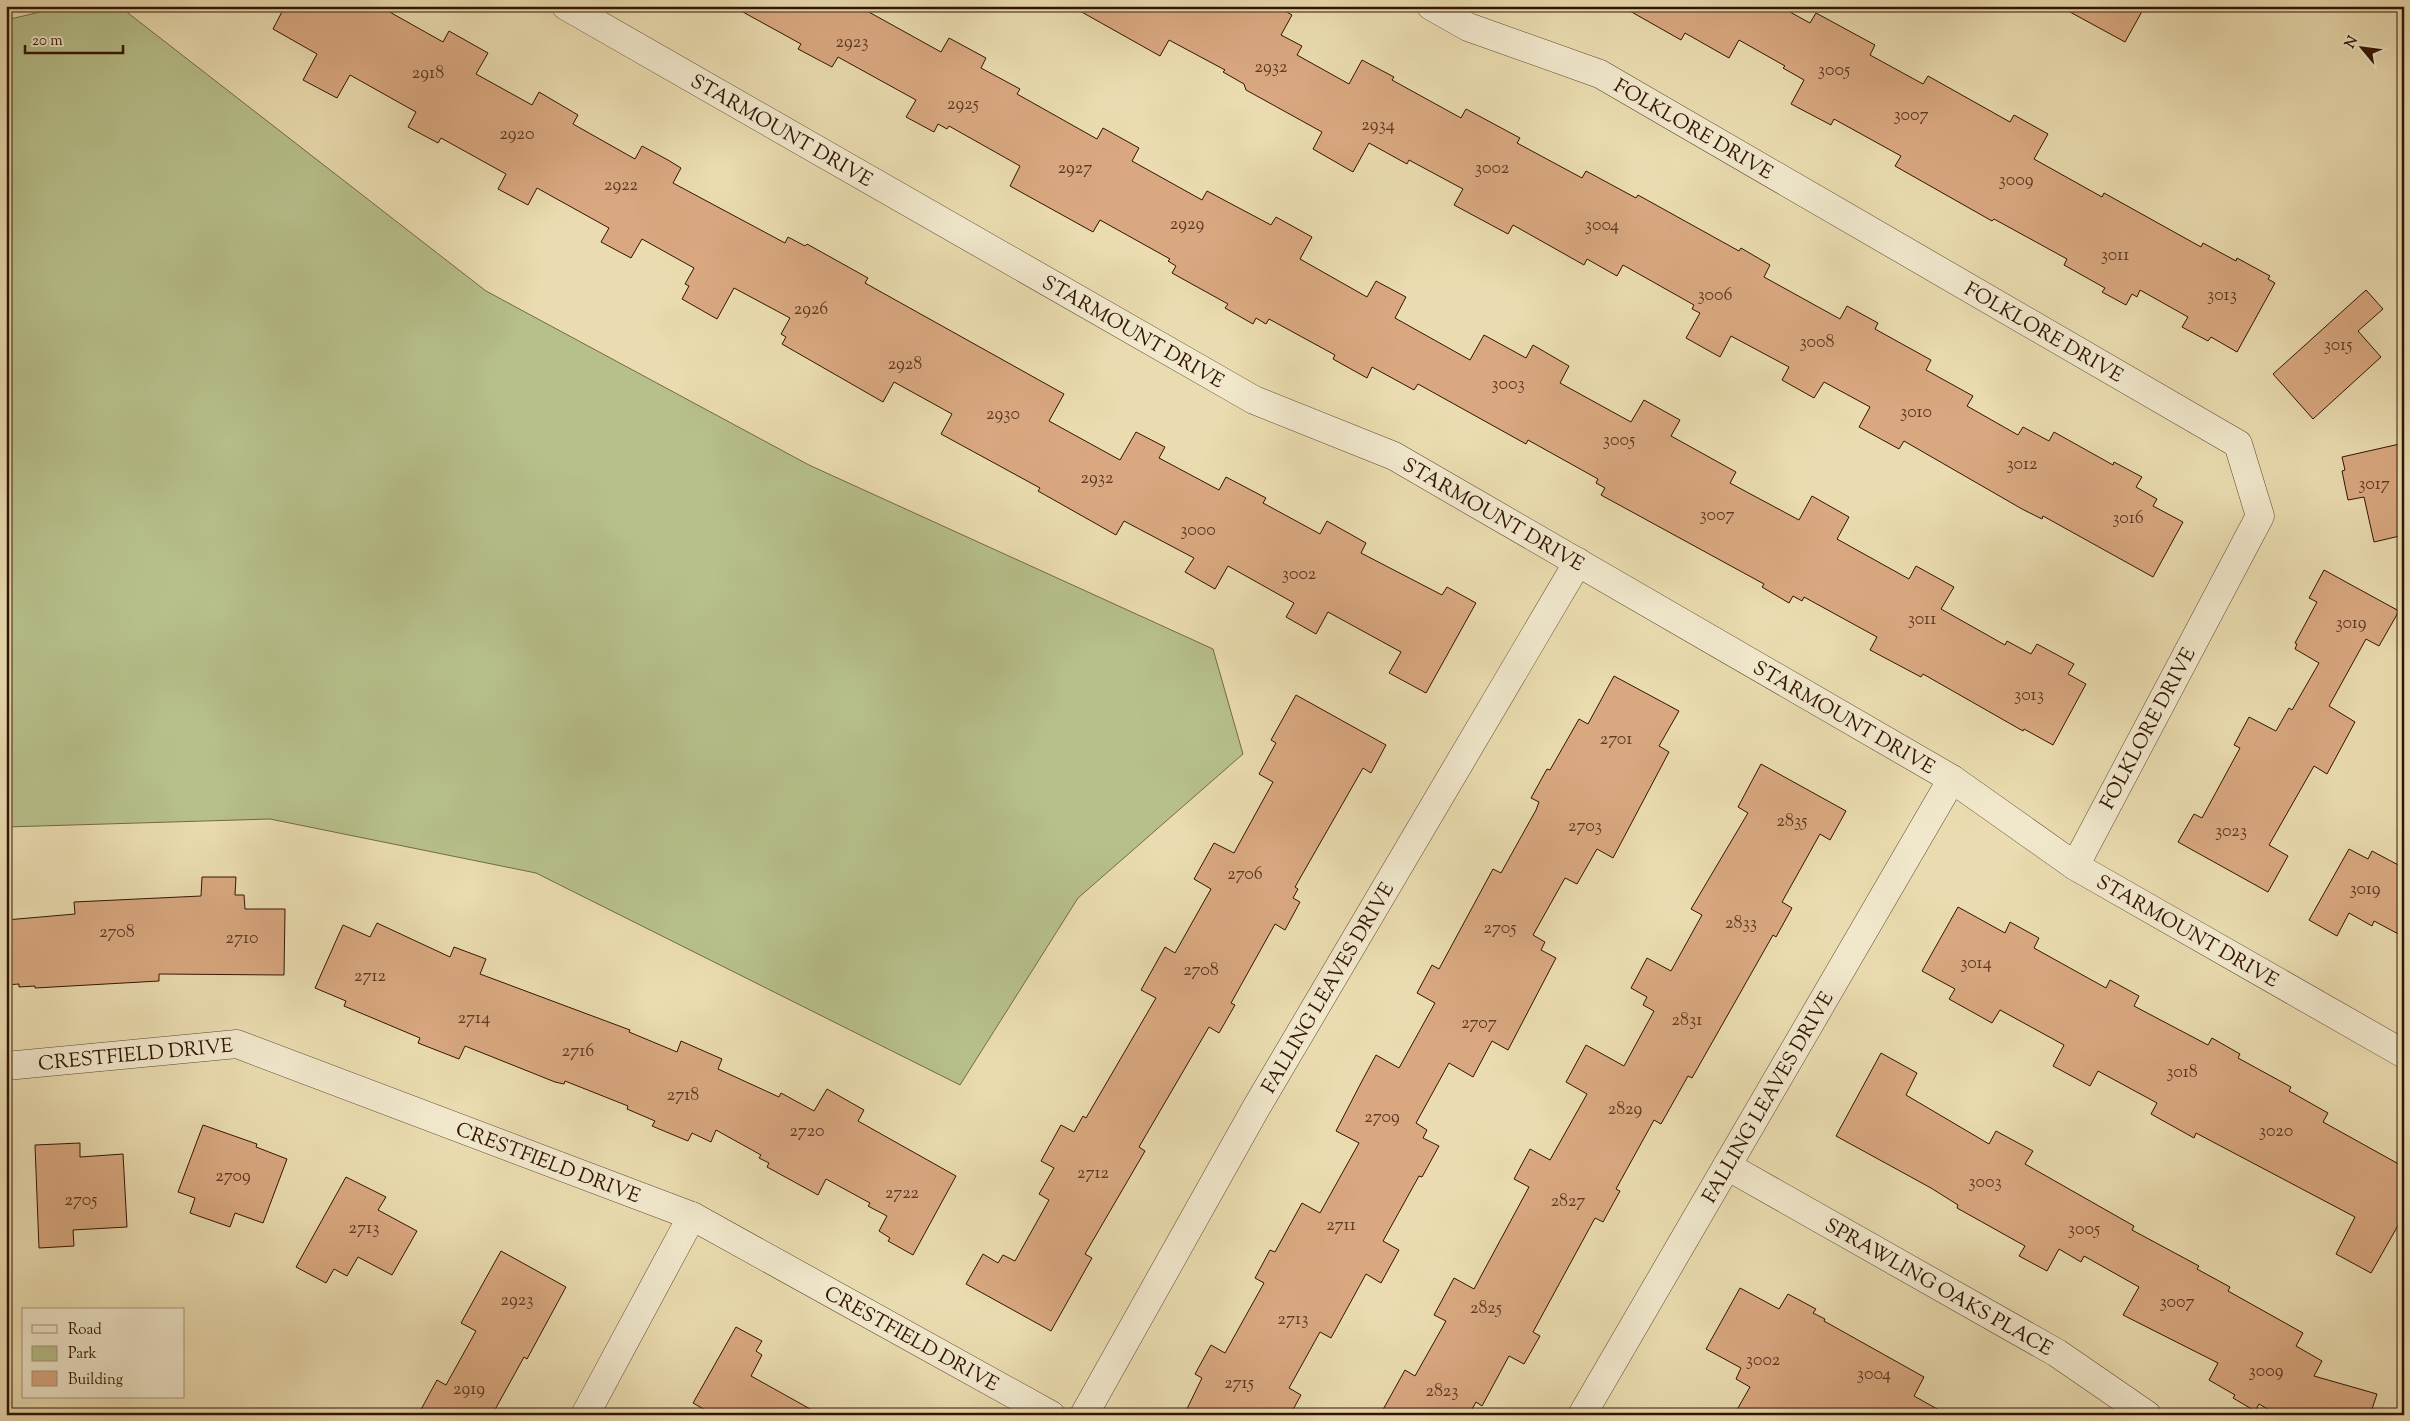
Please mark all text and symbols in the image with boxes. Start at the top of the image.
scale bar [25,22,122,54]
north arrow [2338,22,2388,72]
house number: 2923 [836,30,868,56]
text: 20 m [32,31,63,52]
text: N [2341,33,2364,52]
house number: 2932 [1255,55,1288,81]
house number: 3005 [1818,58,1850,84]
house number: 2918 [412,61,444,87]
street label: STARMOUNT DRIVE [684,68,877,196]
street label: FOLKLORE DRIVE [1608,73,1777,188]
house number: 2925 [947,92,979,118]
house number: 3007 [1893,103,1929,129]
house number: 2934 [1361,113,1395,139]
house number: 2920 [499,122,535,148]
house number: 2927 [1058,156,1092,182]
house number: 3002 [1475,156,1510,182]
house number: 3009 [1999,168,2034,194]
house number: 2922 [604,173,639,199]
house number: 2929 [1170,212,1204,238]
house number: 3004 [1585,213,1619,239]
house number: 3011 [2101,243,2129,269]
street label: STARMOUNT DRIVE [1036,269,1229,397]
street label: FOLKLORE DRIVE [1958,276,2128,391]
house number: 3006 [1697,283,1733,309]
house number: 3013 [2207,283,2237,309]
house number: 2926 [794,297,828,323]
house number: 3008 [1799,330,1835,356]
house number: 3015 [2324,333,2352,359]
house number: 2928 [888,352,922,378]
house number: 3003 [1491,372,1525,398]
house number: 3010 [1900,400,1932,426]
house number: 2930 [986,402,1020,428]
house number: 3005 [1603,428,1635,454]
street label: STARMOUNT DRIVE [1396,452,1589,580]
house number: 3012 [2007,452,2038,478]
house number: 2932 [1081,466,1114,492]
house number: 3017 [2358,472,2390,498]
house number: 3007 [1699,503,1735,529]
house number: 3016 [2112,506,2144,532]
house number: 3000 [1180,518,1216,544]
house number: 3002 [1282,562,1317,588]
house number: 3011 [1908,607,1936,633]
house number: 3019 [2335,611,2367,637]
street label: FOLKLORE DRIVE [2094,643,2204,815]
street label: STARMOUNT DRIVE [1747,655,1939,783]
house number: 3013 [2014,683,2044,709]
house number: 2701 [1600,727,1632,753]
house number: 2835 [1777,809,1807,835]
house number: 2703 [1568,814,1602,840]
house number: 3023 [2215,819,2247,845]
house number: 2706 [1227,862,1263,888]
street label: STARMOUNT DRIVE [2090,869,2283,996]
house number: 3019 [2349,877,2381,903]
street label: FALLING LEAVES DRIVE [1256,878,1403,1100]
house number: 2833 [1725,911,1757,937]
house number: 2705 [1484,916,1516,942]
house number: 2708 [99,920,135,946]
house number: 2710 [226,926,258,952]
house number: 3014 [1960,951,1992,977]
house number: 2708 [1183,958,1219,984]
house number: 2712 [354,964,387,990]
street label: FALLING LEAVES DRIVE [1696,987,1842,1209]
house number: 2714 [458,1006,490,1032]
house number: 2831 [1672,1008,1702,1034]
house number: 2707 [1461,1011,1497,1037]
street label: CRESTFIELD DRIVE [37,1032,234,1080]
house number: 2716 [562,1039,594,1065]
house number: 3018 [2166,1060,2198,1086]
house number: 2718 [667,1083,699,1109]
house number: 2829 [1608,1097,1642,1123]
house number: 2709 [1364,1105,1400,1131]
street label: CRESTFIELD DRIVE [451,1116,644,1212]
house number: 2720 [789,1119,825,1145]
house number: 3020 [2259,1119,2293,1145]
house number: 2712 [1077,1161,1110,1187]
house number: 2709 [215,1164,251,1190]
house number: 3003 [1968,1170,2002,1196]
house number: 2722 [885,1181,920,1207]
house number: 2705 [65,1188,97,1214]
house number: 2827 [1551,1189,1585,1215]
street label: SPRAWLING OAKS PLACE [1819,1212,2057,1365]
house number: 2711 [1326,1213,1356,1239]
house number: 2713 [349,1216,379,1242]
house number: 3005 [2068,1217,2100,1243]
street label: CRESTFIELD DRIVE [818,1280,1003,1400]
house number: 2923 [501,1288,533,1314]
house number: 3007 [2159,1290,2195,1316]
house number: 2825 [1470,1296,1502,1322]
house number: 2713 [1278,1307,1308,1333]
legend [22,1308,185,1398]
text: Road [68,1320,102,1341]
text: Park [68,1344,97,1365]
house number: 3002 [1746,1348,1781,1374]
house number: 3009 [2249,1359,2284,1385]
house number: 3004 [1857,1362,1891,1388]
text: Building [68,1370,123,1391]
house number: 2715 [1224,1371,1254,1397]
house number: 2919 [453,1377,485,1403]
house number: 2823 [1426,1379,1458,1405]

